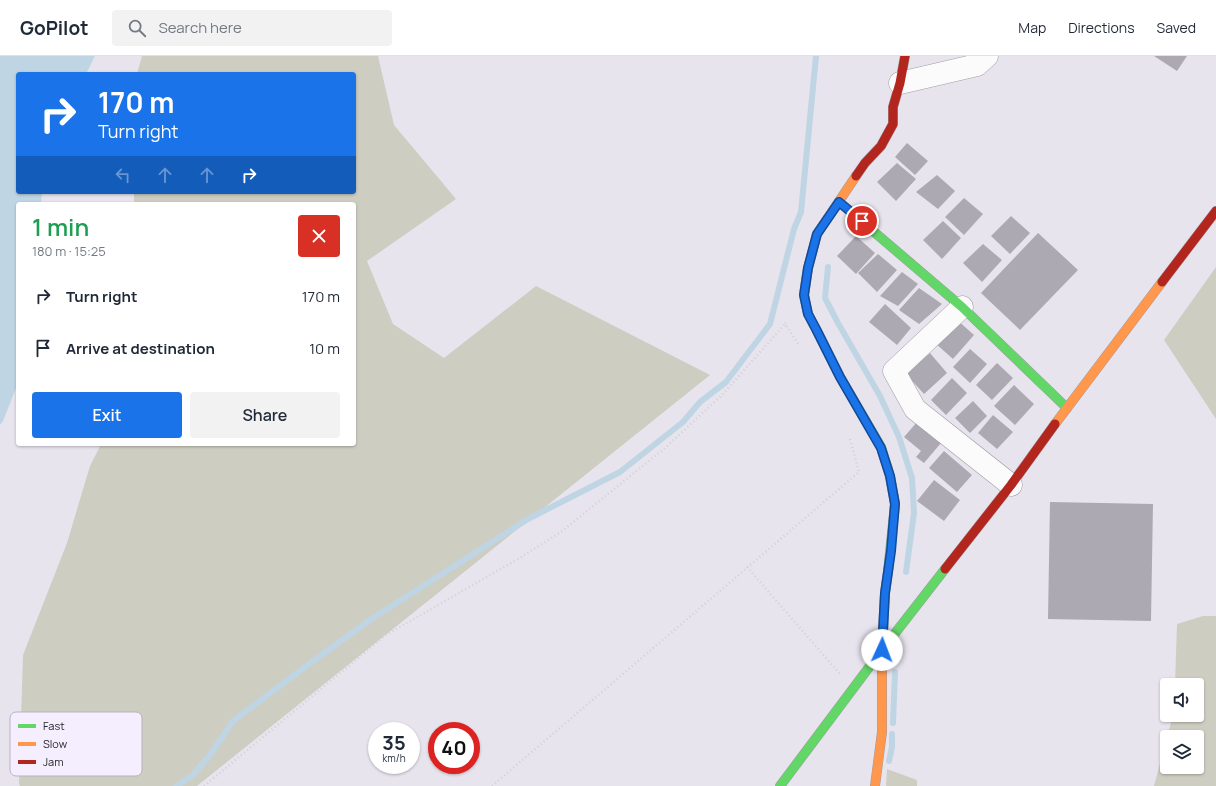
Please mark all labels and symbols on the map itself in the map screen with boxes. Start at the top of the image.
pin [845,204,879,238]
position arrow [861,629,903,671]
legend [10,712,142,776]
text: Fast [43,718,65,733]
speed limit sign: 40 [428,722,480,774]
text: Slow [43,736,68,751]
text: Jam [43,754,64,769]

